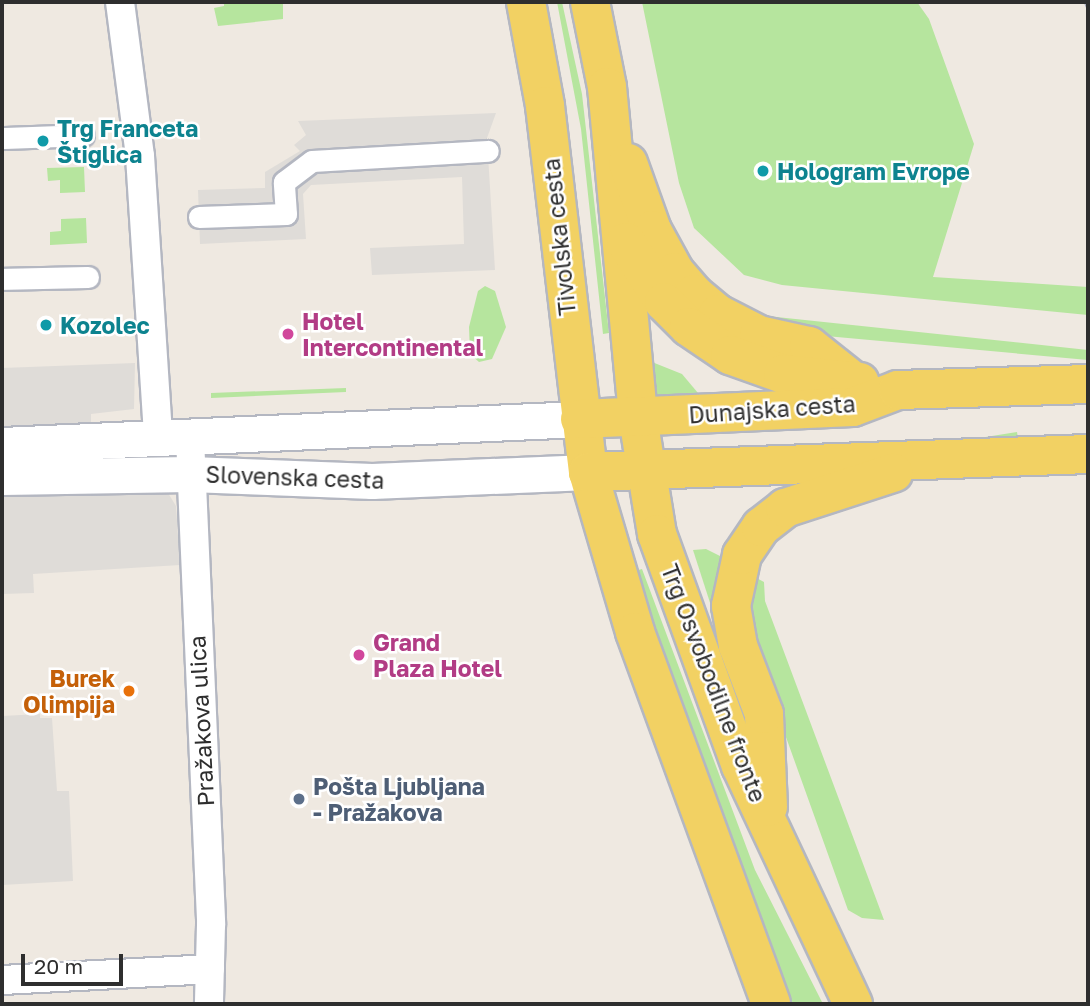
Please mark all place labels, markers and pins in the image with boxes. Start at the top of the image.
place label: Trg Franceta Štiglica [57,114,198,168]
marker: Trg Franceta Štiglica [35,133,51,149]
place label: Hologram Evrope [777,157,970,185]
marker: Hologram Evrope [755,163,771,179]
place label: Hotel Intercontinental [302,307,483,361]
place label: Kozolec [60,311,150,339]
marker: Kozolec [38,317,54,333]
marker: Hotel Intercontinental [280,326,296,342]
place label: Grand Plaza Hotel [373,628,502,682]
marker: Grand Plaza Hotel [351,647,367,663]
place label: Burek Olimpija [23,664,115,718]
marker: Burek Olimpija [121,683,137,699]
place label: Pošta Ljubljana - Pražakova [313,772,485,826]
marker: Pošta Ljubljana - Pražakova [291,791,307,807]

